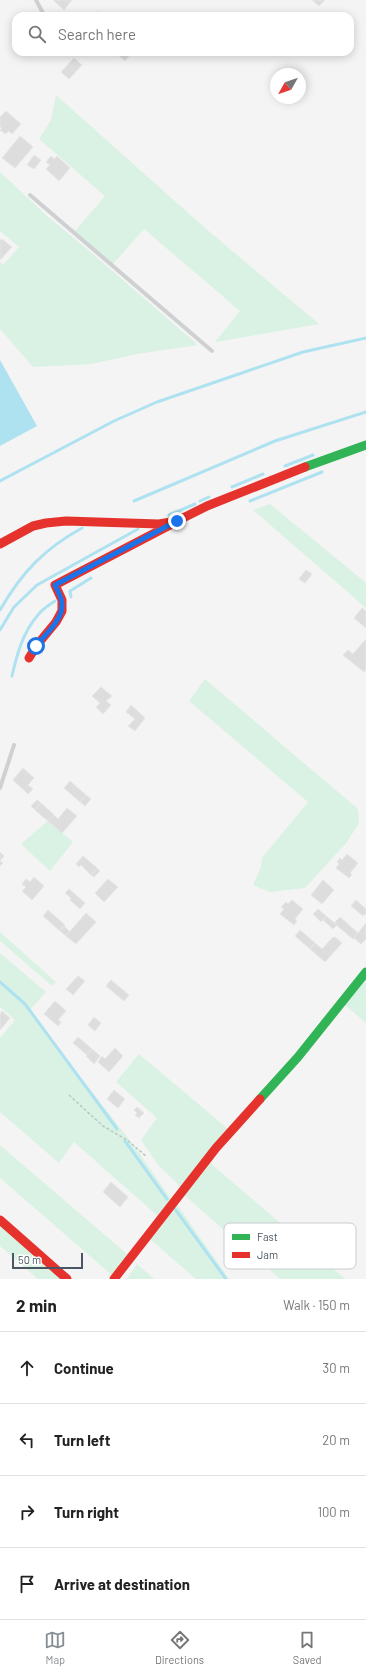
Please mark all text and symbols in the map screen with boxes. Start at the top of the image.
search box [12,12,354,56]
icon: search [26,23,48,45]
text: Search here [58,25,136,43]
north arrow [270,68,306,104]
route end [168,512,186,530]
route start [27,637,45,655]
legend [224,1223,356,1269]
text: Fast [257,1230,278,1243]
text: Jam [257,1248,278,1261]
scale bar [12,1251,83,1270]
text: 50 m [18,1253,41,1266]
text: 2 min [16,1295,57,1315]
text: Walk · 150 m [283,1297,350,1313]
icon: ahead [16,1357,38,1379]
text: Continue [54,1359,114,1377]
text: 30 m [323,1360,350,1376]
icon: left [16,1429,38,1451]
text: Turn left [54,1431,110,1449]
text: 20 m [322,1432,350,1448]
icon: right [16,1501,38,1523]
text: Turn right [54,1503,119,1521]
text: 100 m [317,1504,350,1520]
icon: arrive [16,1573,38,1595]
text: Arrive at destination [54,1575,190,1593]
tab: Map [44,1629,66,1666]
tab: Directions [155,1629,204,1666]
tab: Saved [293,1629,322,1666]

